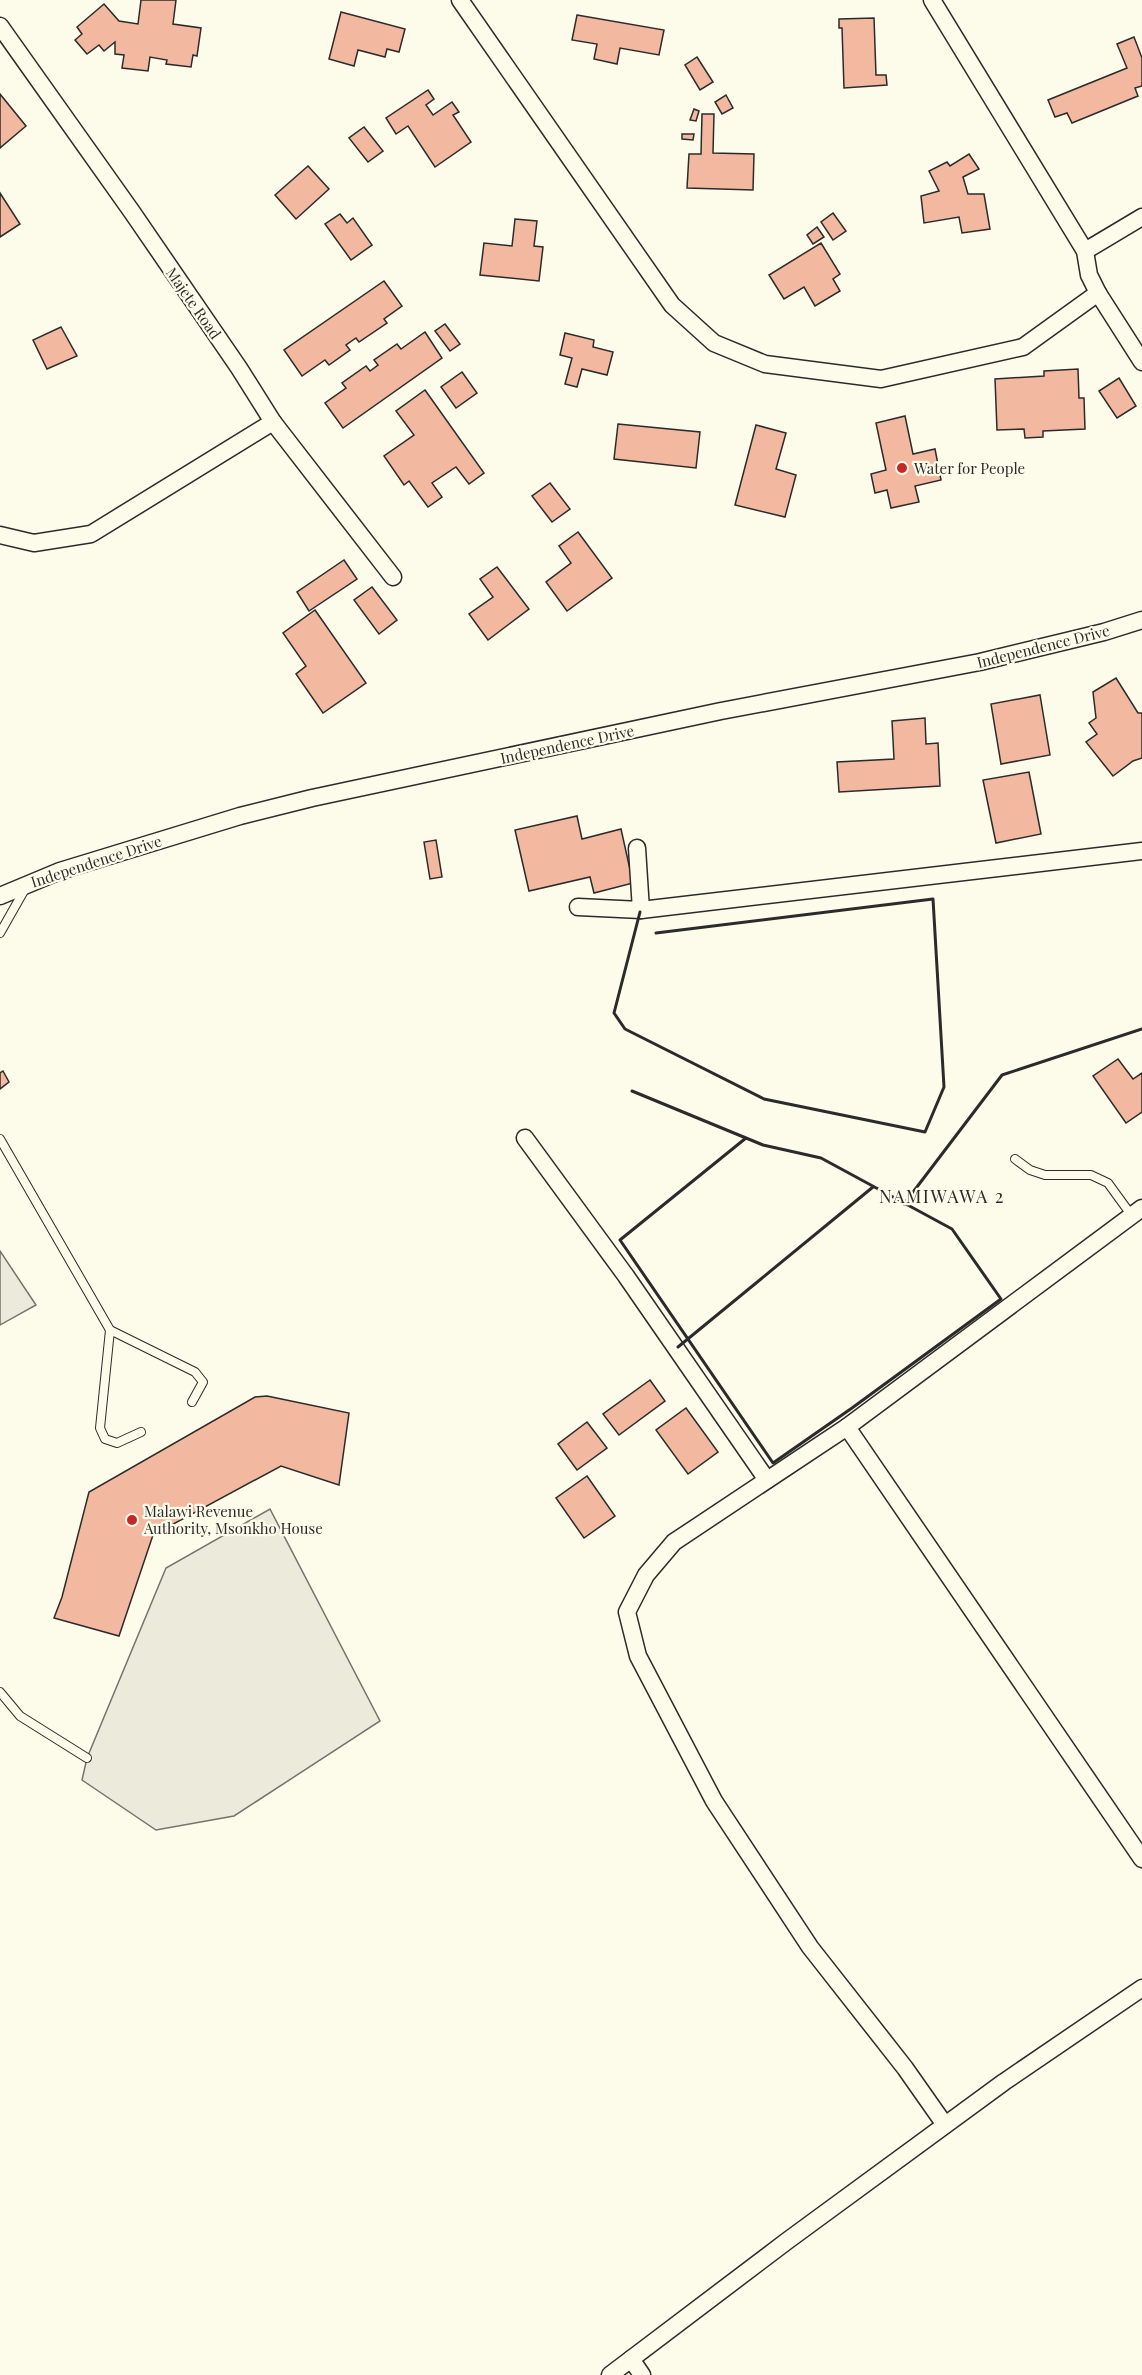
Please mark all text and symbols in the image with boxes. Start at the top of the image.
street label: Majete Road [162,263,226,343]
place label: Water for People [913,458,1025,478]
marker: Water for People [895,461,909,475]
street label: Independence Drive [975,620,1111,672]
street label: Independence Drive [498,720,636,768]
street label: Independence Drive [28,830,164,892]
district label: NAMIWAWA 2 [879,1184,1005,1208]
place label: Malawi Revenue Authority, Msonkho House [143,1501,323,1538]
marker: Malawi Revenue Authority, Msonkho House [125,1513,139,1527]

